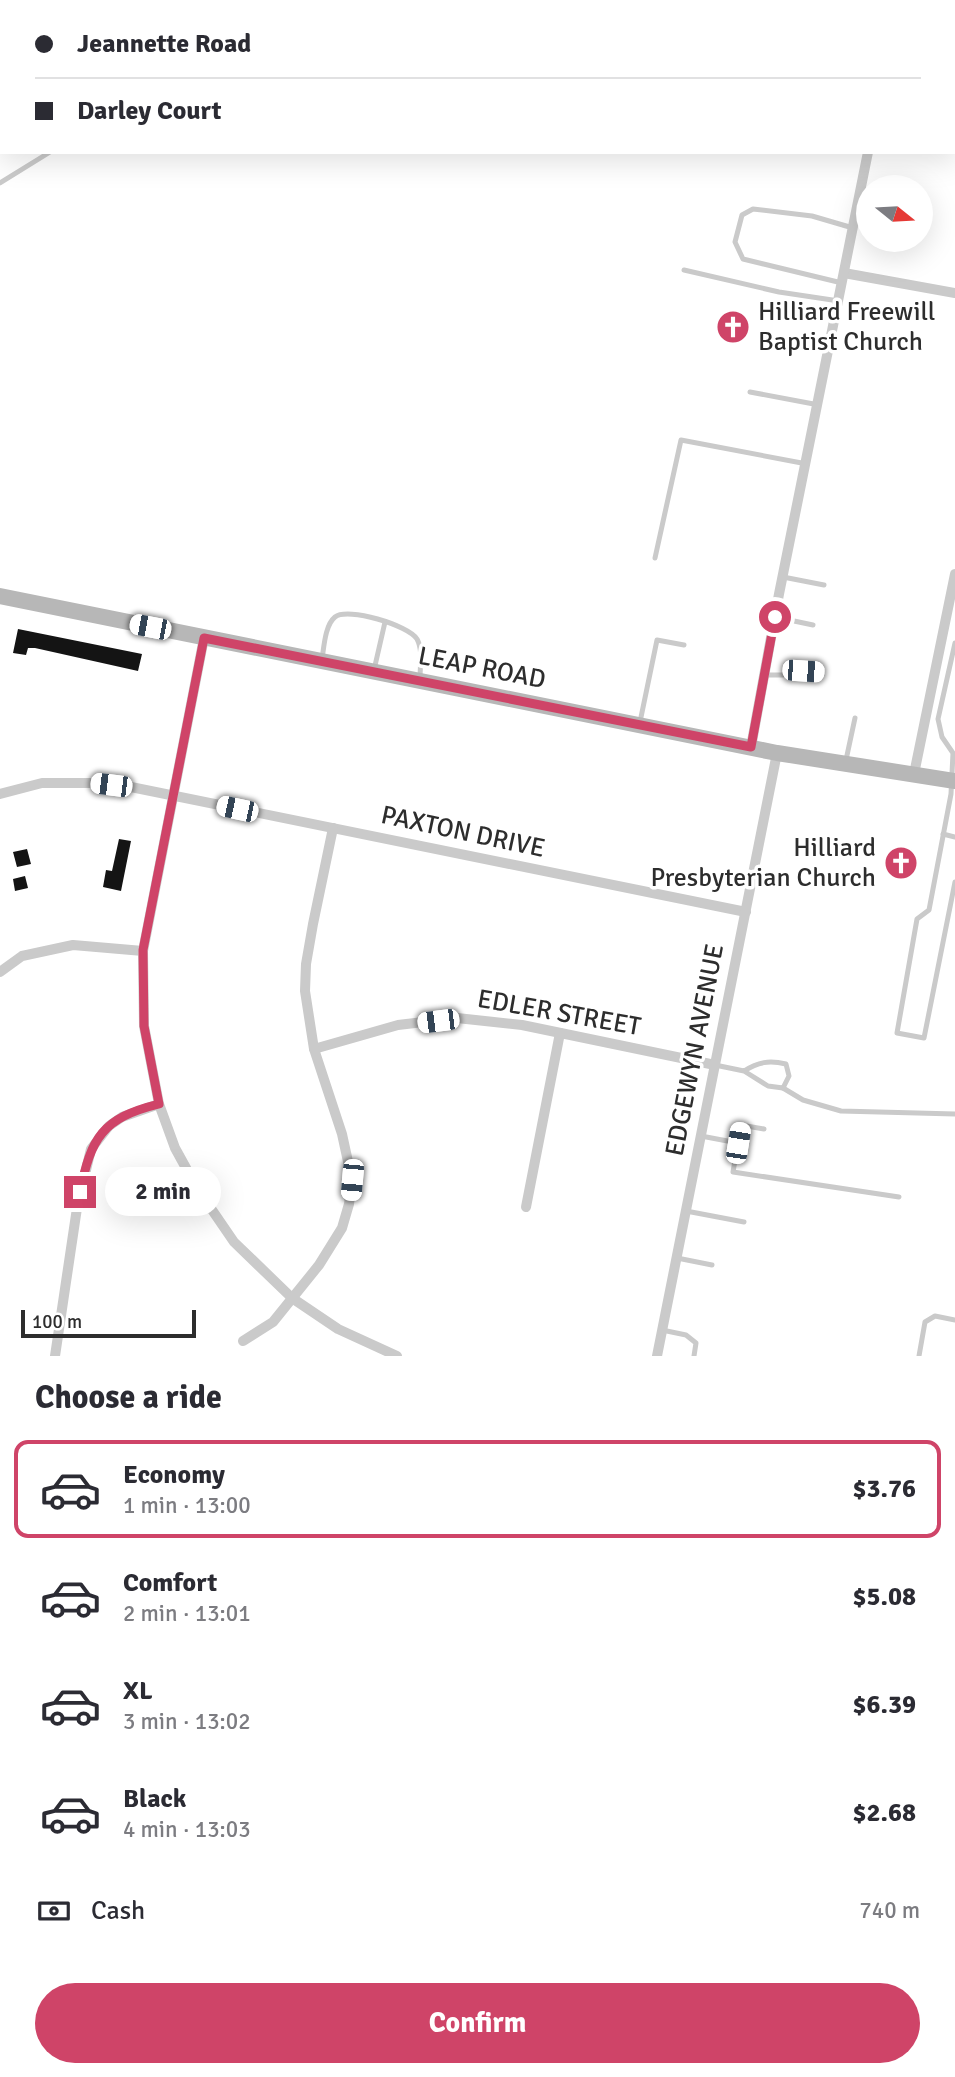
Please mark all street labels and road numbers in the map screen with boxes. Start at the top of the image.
street label: LEAP ROAD [416,640,548,696]
street label: PAXTON DRIVE [378,799,548,865]
street label: EDGEWYN AVENUE [659,941,731,1159]
street label: EDLER STREET [475,983,643,1043]

